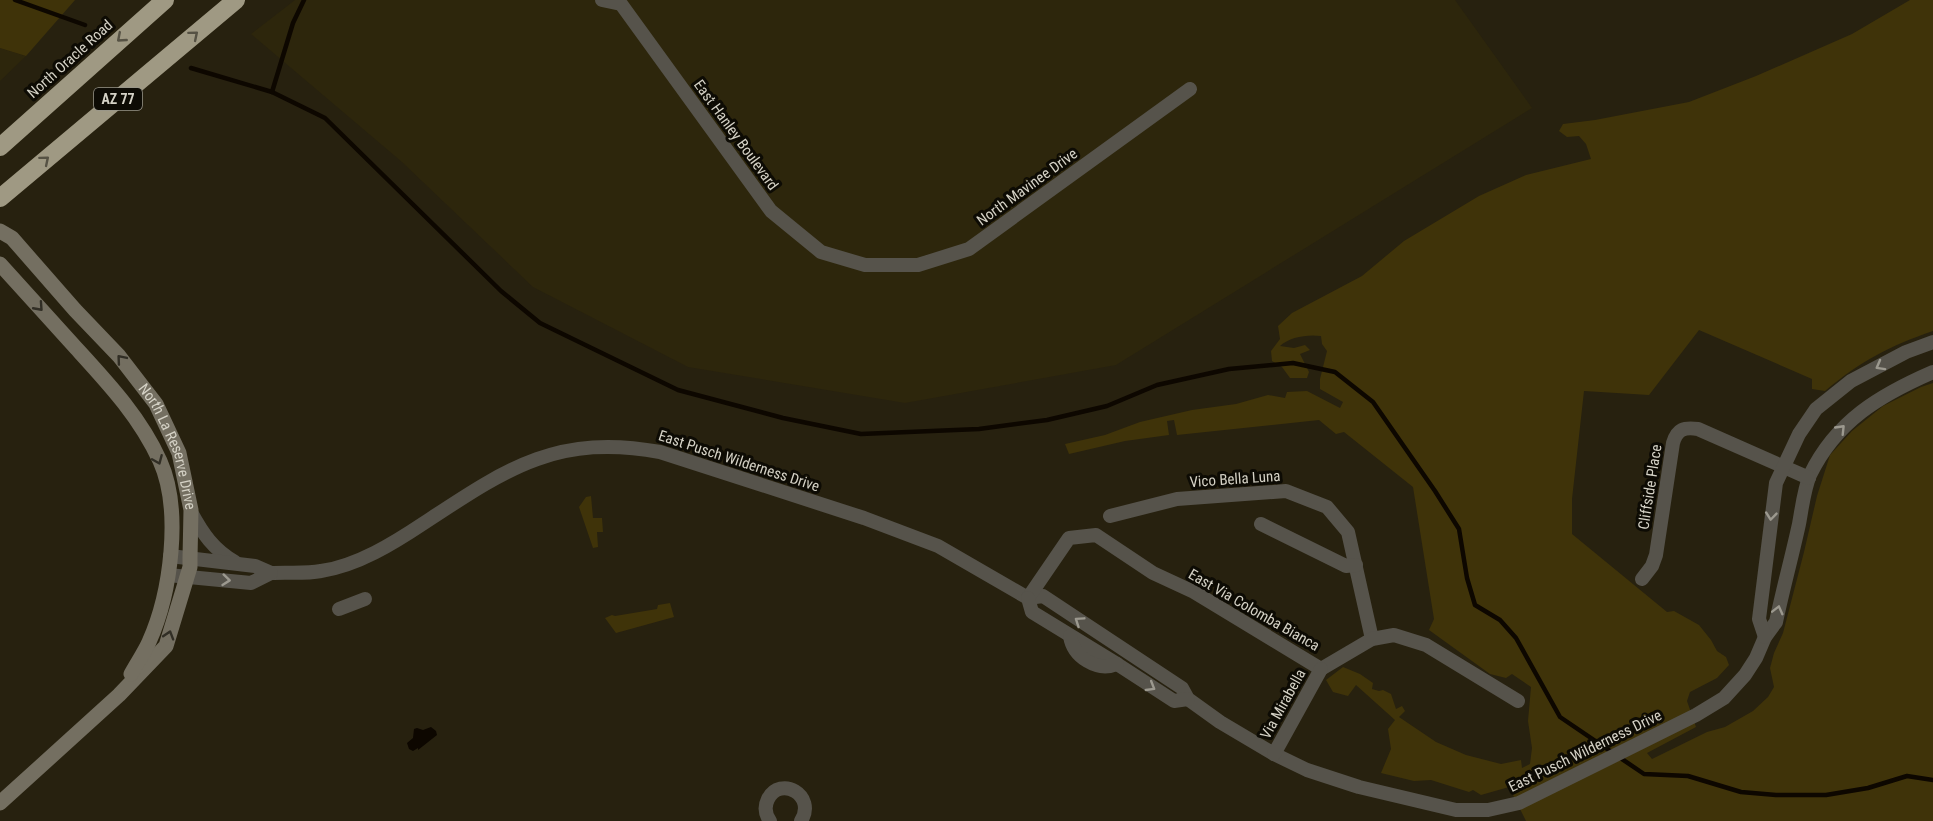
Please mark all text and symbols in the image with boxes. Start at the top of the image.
street label: North Oracle Road [24,16,116,102]
one-way arrow [117,31,128,42]
one-way arrow [187,31,198,42]
street label: East Hanley Boulevard [690,76,782,194]
road number: AZ 77 [94,88,142,110]
street label: North Mavinee Drive [973,144,1081,230]
one-way arrow [38,157,49,168]
one-way arrow [32,300,43,311]
one-way arrow [117,355,128,366]
one-way arrow [1875,359,1886,370]
street label: North La Reserve Drive [135,380,200,511]
street label: East Pusch Wilderness Drive [656,426,822,496]
one-way arrow [1834,426,1845,437]
street label: Cliffside Place [1634,443,1666,531]
one-way arrow [151,454,163,465]
street label: Vico Bella Luna [1189,467,1281,491]
one-way arrow [1765,512,1778,521]
street label: East Via Colomba Bianca [1185,565,1323,655]
one-way arrow [222,573,231,586]
one-way arrow [1771,605,1784,615]
one-way arrow [1075,617,1086,628]
one-way arrow [162,630,174,641]
street label: Via Mirabella [1256,666,1310,742]
one-way arrow [1145,679,1155,691]
street label: East Pusch Wilderness Drive [1506,706,1664,796]

